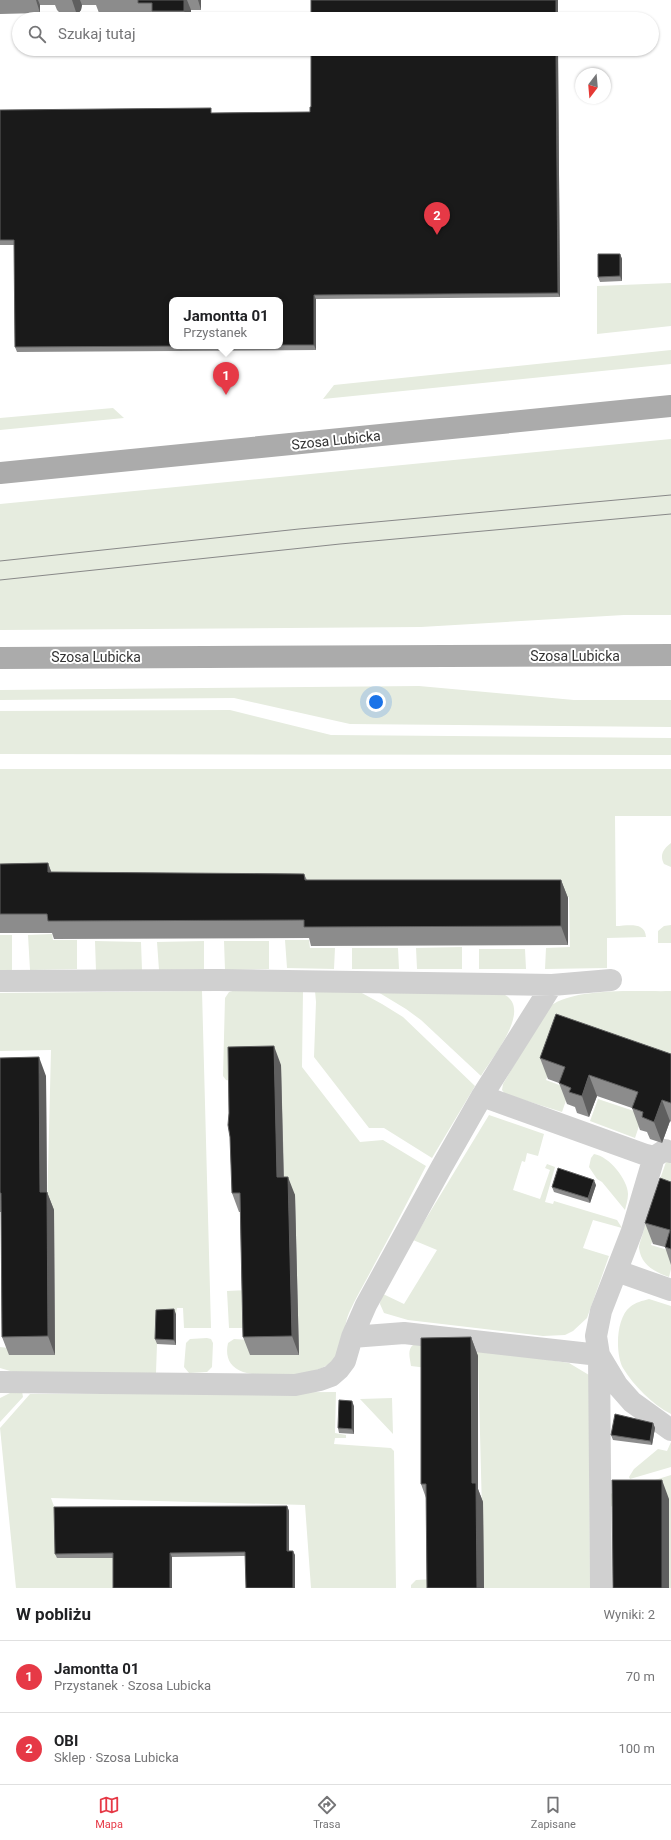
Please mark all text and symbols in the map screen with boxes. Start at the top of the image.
search box [12,12,659,56]
icon: search [26,23,48,45]
text: Szukaj tutaj [58,25,136,43]
north arrow [575,68,611,104]
pin: 2 [424,202,450,235]
popup [169,297,283,349]
text: Jamontta 01 [183,307,269,325]
text: Przystanek [183,325,247,340]
pin: 1 [213,362,239,395]
street label: Szosa Lubicka [291,427,381,453]
street label: Szosa Lubicka [530,648,620,664]
street label: Szosa Lubicka [51,649,141,665]
your location [366,692,386,712]
text: W pobliżu [16,1604,91,1624]
text: Wyniki: 2 [604,1607,655,1622]
text: Jamontta 01 [54,1660,139,1678]
text: 1 [25,1669,33,1684]
text: 70 m [626,1669,655,1684]
text: Przystanek · Szosa Lubicka [54,1678,211,1693]
text: OBI [54,1732,78,1750]
text: 2 [25,1741,33,1756]
text: 100 m [618,1741,655,1756]
text: Sklep · Szosa Lubicka [54,1750,179,1765]
tab: Mapa [95,1794,123,1831]
tab: Trasa [313,1794,341,1831]
tab: Zapisane [531,1794,576,1831]

